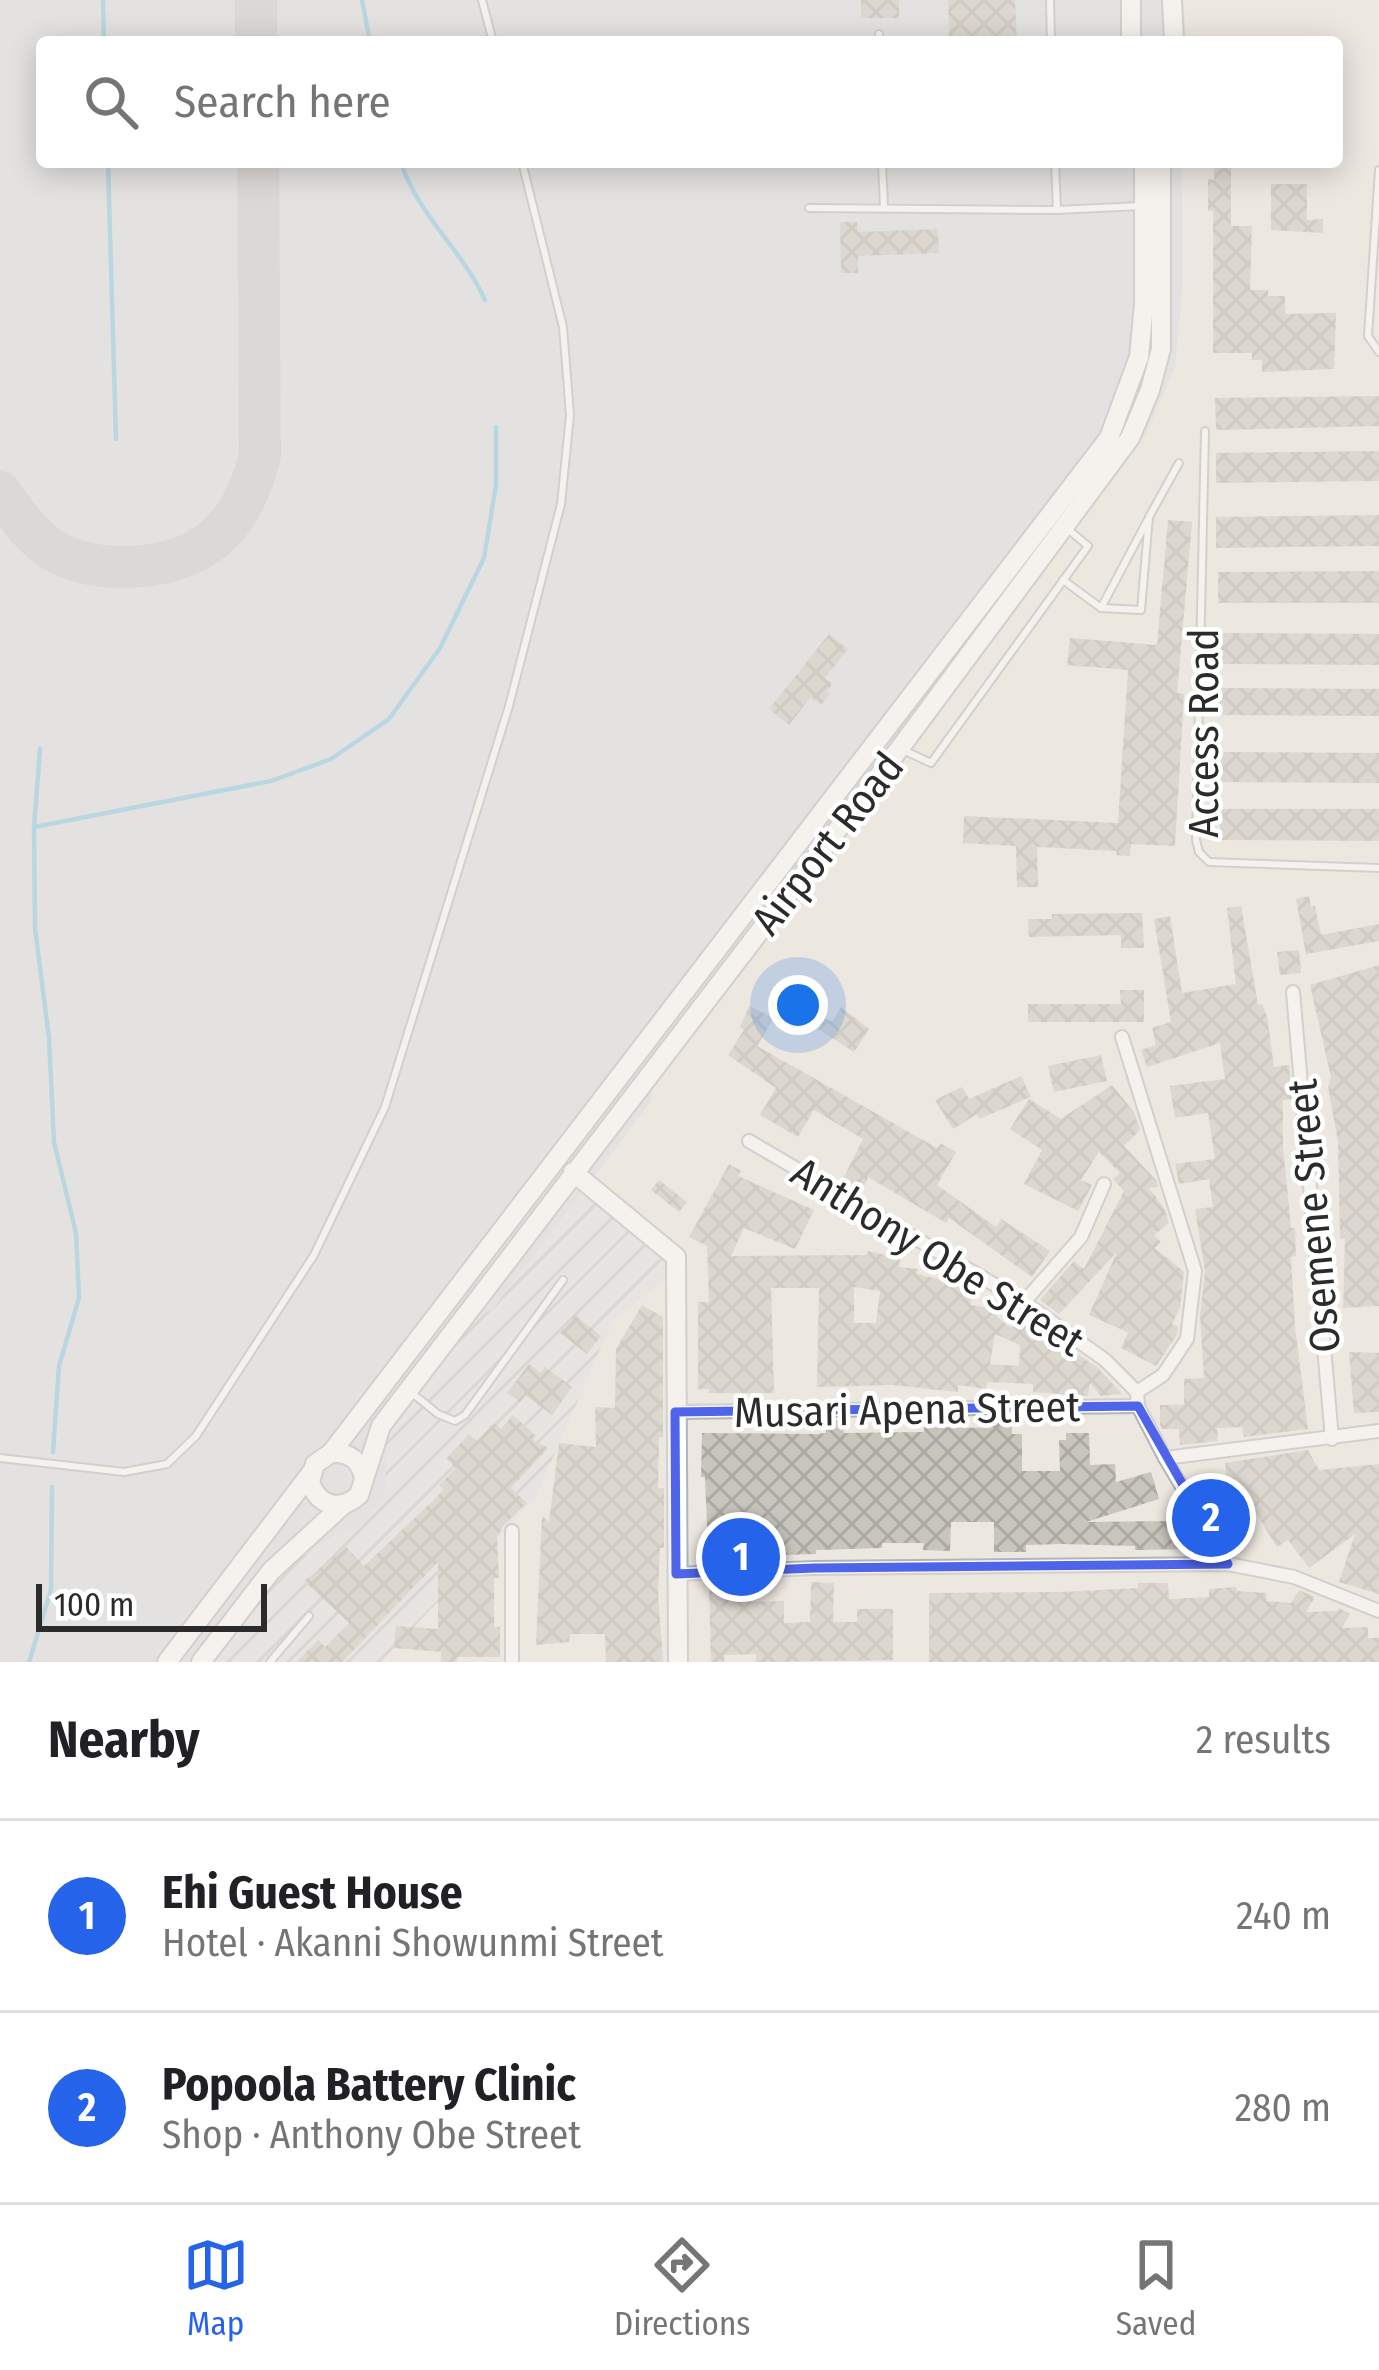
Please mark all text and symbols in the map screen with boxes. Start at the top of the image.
search box [36,36,1343,168]
icon: search [78,69,144,135]
text: Search here [174,75,391,129]
street label: Access Road [1179,628,1229,838]
street label: Airport Road [741,743,914,945]
your location [768,975,828,1035]
street label: Osemene Street [1277,1077,1351,1355]
street label: Anthony Obe Street [782,1147,1093,1367]
street label: Musari Apena Street [733,1382,1081,1438]
pin: 2 [1172,1473,1250,1563]
pin: 1 [702,1512,780,1602]
scale bar [36,1578,267,1631]
text: 100 m [54,1585,134,1625]
text: Nearby [48,1709,200,1771]
text: 2 results [1196,1717,1331,1763]
text: Ehi Guest House [162,1866,463,1920]
text: 1 [79,1893,95,1939]
text: 240 m [1236,1893,1331,1939]
text: Hotel · Akanni Showunmi Street [162,1920,664,1966]
text: Popoola Battery Clinic [162,2058,576,2112]
text: 2 [78,2085,96,2131]
text: 280 m [1235,2085,1331,2131]
text: Shop · Anthony Obe Street [162,2112,581,2158]
tab: Map [183,2232,249,2344]
tab: Directions [614,2232,750,2344]
tab: Saved [1116,2232,1196,2344]

